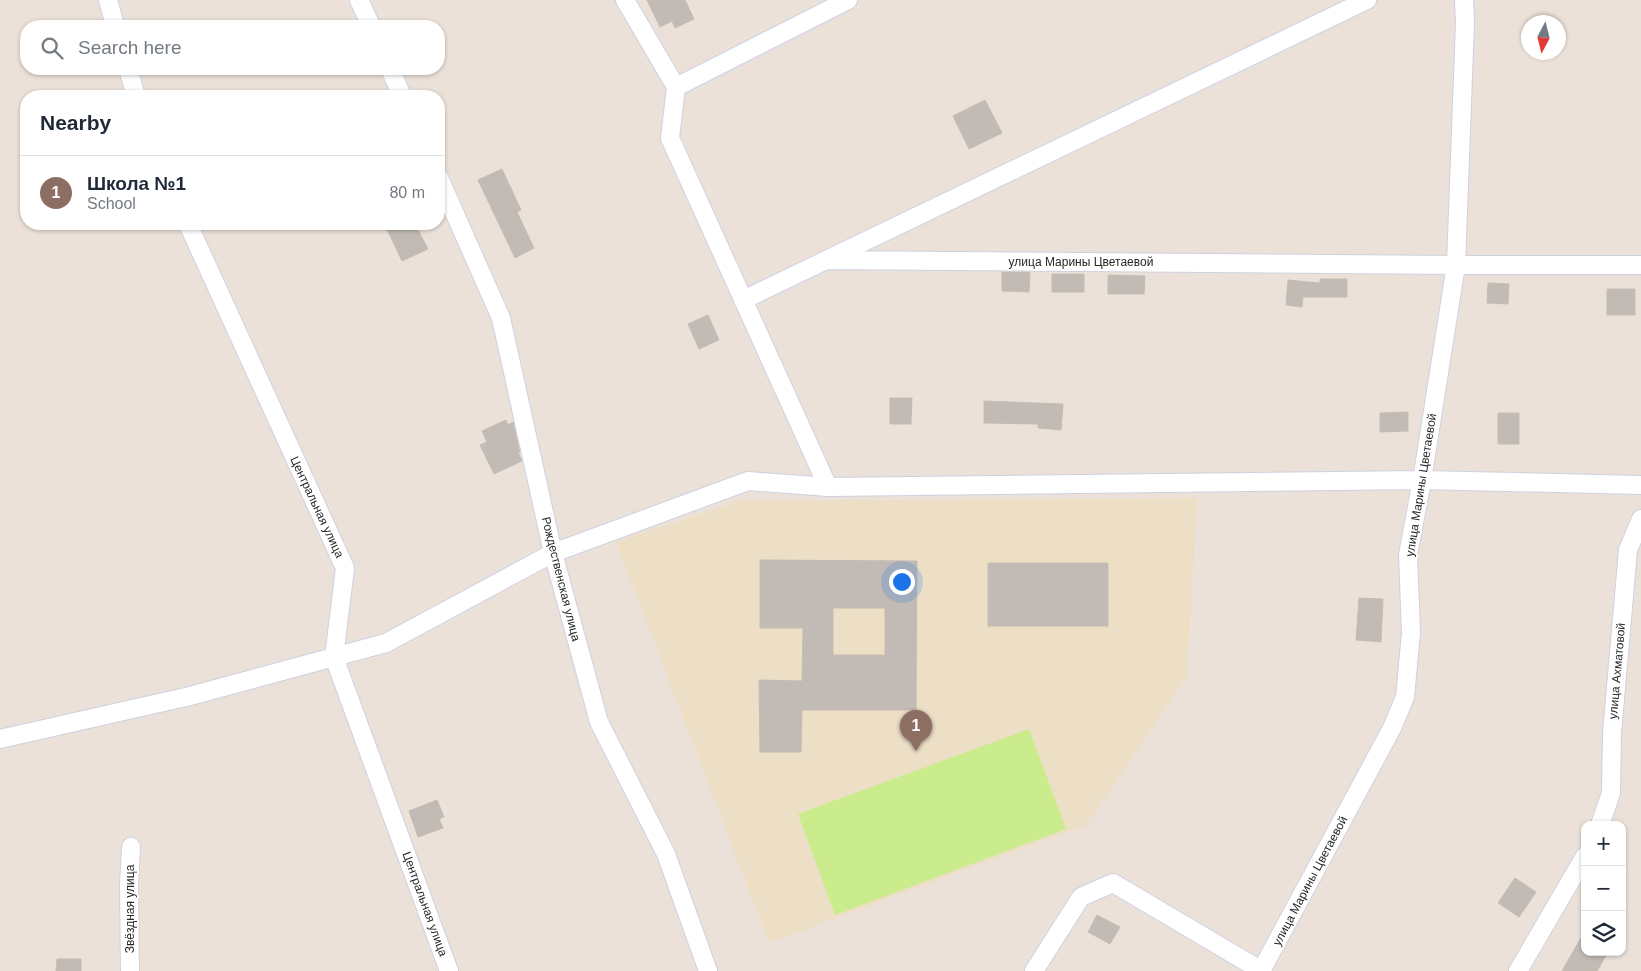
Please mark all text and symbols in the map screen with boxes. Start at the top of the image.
north arrow [1521,15,1566,60]
search box [20,20,445,75]
icon: search [38,34,66,62]
text: Search here [78,37,182,58]
text: Nearby [40,111,111,134]
text: Школа №1 [87,173,186,194]
text: 1 [52,184,60,201]
text: 80 m [389,184,425,201]
text: School [87,195,136,212]
street label: улица Марины Цветаевой [1009,255,1153,269]
street label: улица Марины Цветаевой [1403,412,1439,558]
street label: Центральная улица [287,454,347,560]
street label: Рождественская улица [539,515,583,643]
your location [889,569,915,595]
street label: улица Ахматовой [1606,622,1628,720]
pin: 1 [900,710,932,751]
street label: улица Марины Цветаевой [1270,814,1350,948]
map controls [1581,821,1626,956]
button: + [1581,821,1626,866]
street label: Центральная улица [400,850,451,959]
street label: Звёздная улица [123,864,137,953]
button: − [1581,866,1626,911]
button: layers [1581,911,1626,956]

